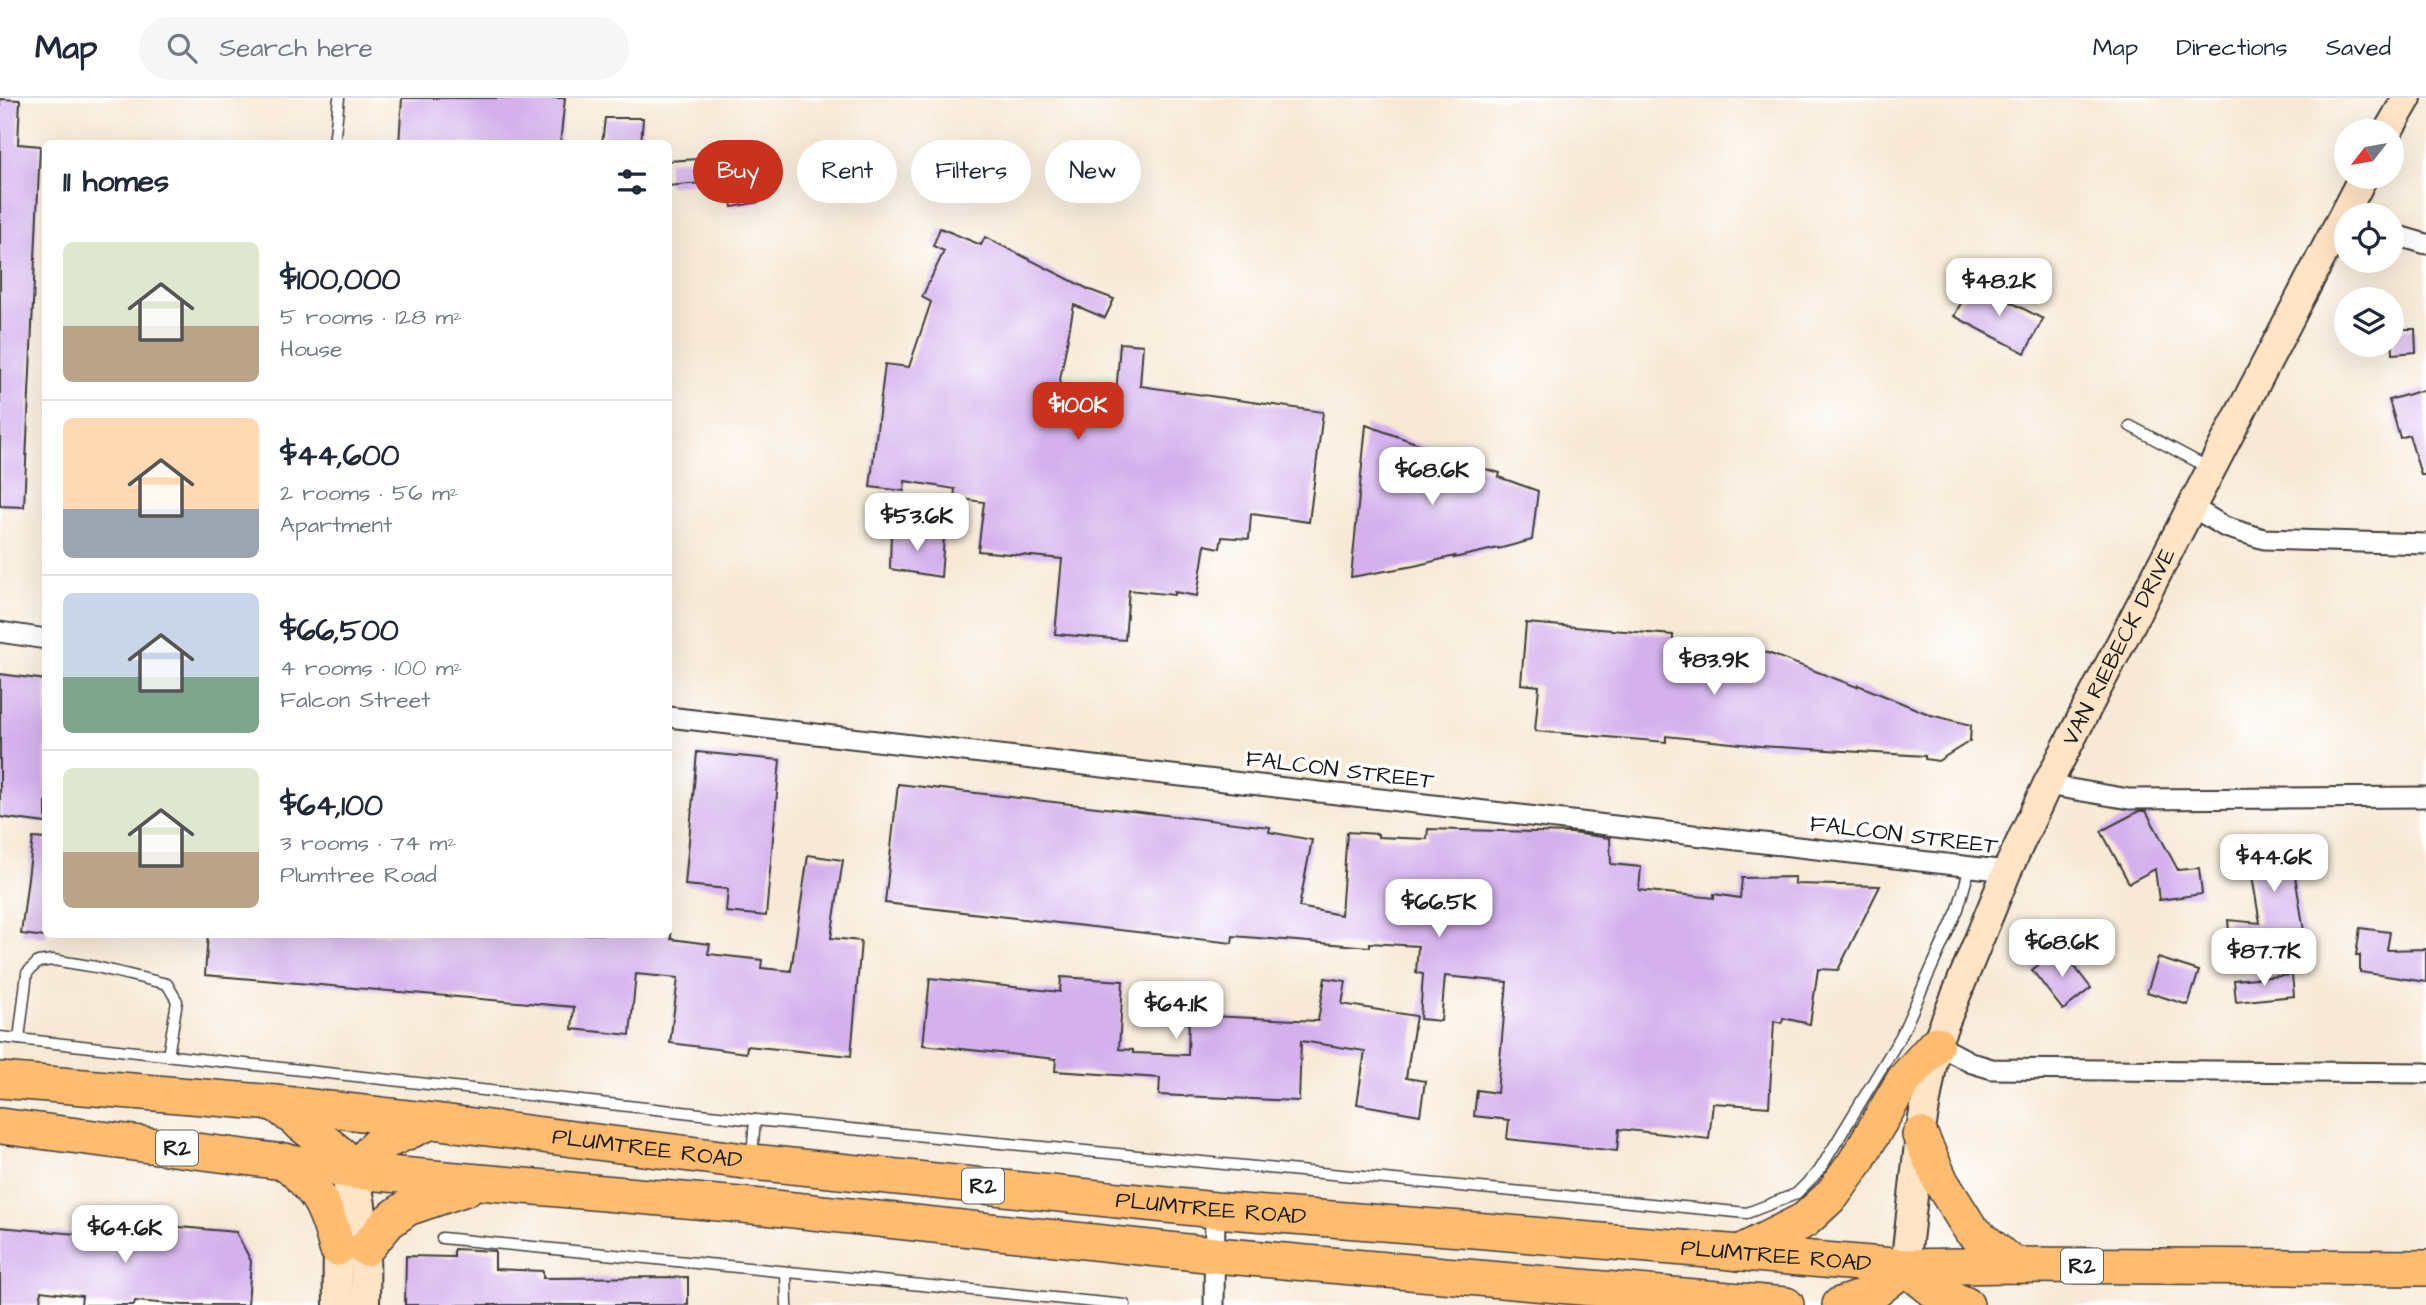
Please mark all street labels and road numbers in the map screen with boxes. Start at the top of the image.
street label: VAN RIEBECK DRIVE [2054,542,2184,751]
street label: FALCON STREET [1244,743,1436,797]
street label: FALCON STREET [1808,808,2000,862]
street label: PLUMTREE ROAD [550,1120,744,1177]
road number: R2 [156,1130,198,1166]
road number: R2 [962,1168,1004,1204]
street label: PLUMTREE ROAD [1114,1184,1308,1233]
street label: PLUMTREE ROAD [1679,1232,1873,1280]
road number: R2 [2061,1248,2103,1284]

